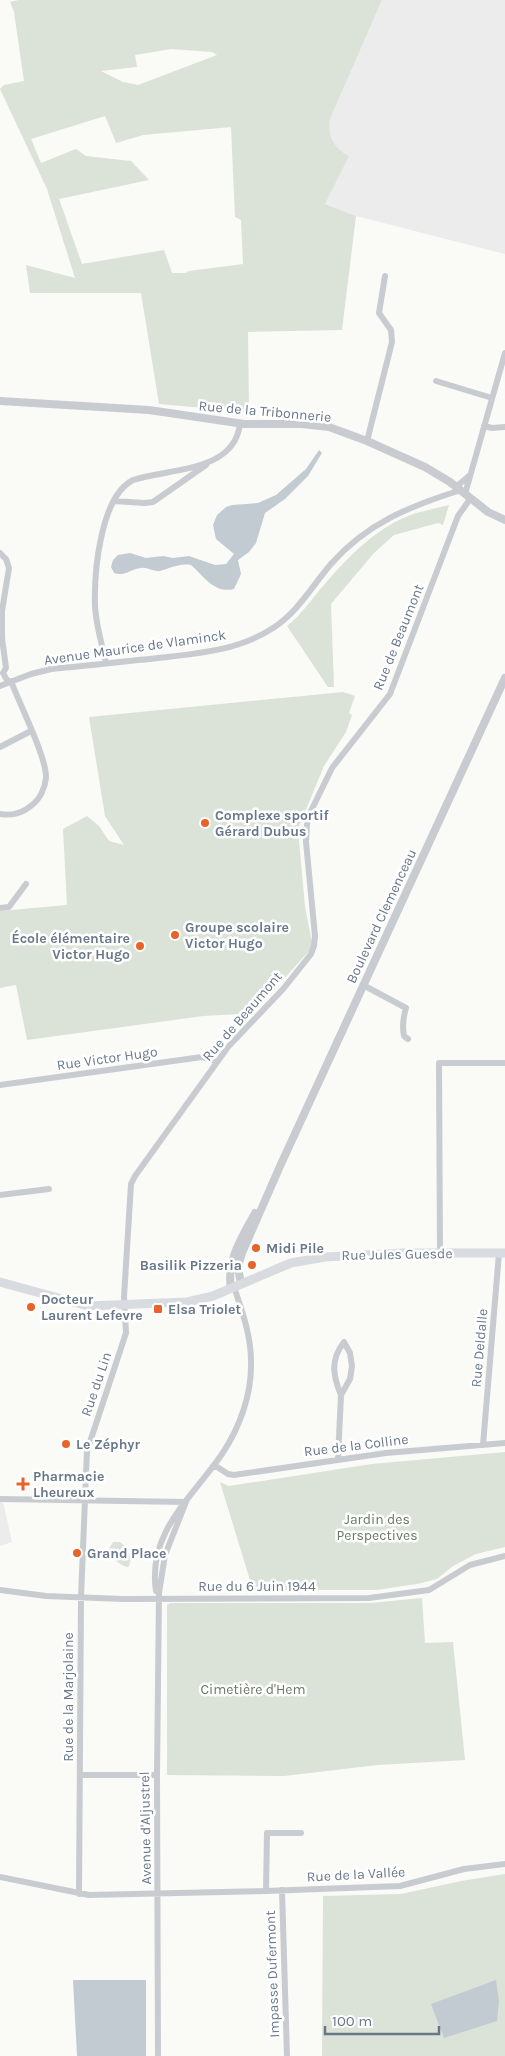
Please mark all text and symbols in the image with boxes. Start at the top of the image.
street label: Rue de la Tribonnerie [198,397,332,426]
street label: Rue de Beaumont [369,582,427,693]
street label: Avenue Maurice de Vlaminck [43,626,227,669]
place label: Complexe sportif Gérard Dubus [215,807,329,840]
marker: Complexe sportif Gérard Dubus [199,817,211,829]
street label: Boulevard Clemenceau [343,846,420,986]
place label: Groupe scolaire Victor Hugo [185,919,289,952]
place label: École élémentaire Victor Hugo [11,929,130,963]
marker: Groupe scolaire Victor Hugo [169,929,181,941]
marker: École élémentaire Victor Hugo [134,940,146,952]
street label: Rue de Beaumont [199,968,286,1065]
street label: Rue Victor Hugo [56,1043,159,1074]
place label: Midi Pile [266,1240,324,1257]
marker: Midi Pile [250,1242,262,1254]
street label: Rue Jules Guesde [341,1245,453,1264]
place label: Basilik Pizzeria [140,1257,242,1274]
marker: Basilik Pizzeria [246,1259,258,1271]
place label: Docteur Laurent Lefevre [41,1291,143,1324]
marker: Docteur Laurent Lefevre [25,1301,37,1313]
place label: Elsa Triolet [168,1301,242,1318]
marker: Elsa Triolet [152,1303,164,1315]
street label: Rue Deldalle [468,1308,491,1388]
street label: Rue du Lin [78,1350,115,1419]
street label: Rue de la Colline [303,1431,409,1460]
place label: Le Zéphyr [76,1436,140,1453]
marker: Le Zéphyr [60,1438,72,1450]
place label: Pharmacie Lheureux [33,1468,104,1501]
marker: Pharmacie Lheureux [17,1478,29,1490]
park label: Jardin des Perspectives [337,1511,417,1544]
place label: Grand Place [87,1545,166,1562]
marker: Grand Place [71,1547,83,1559]
street label: Rue du 6 Juin 1944 [198,1578,316,1595]
street label: Rue de la Marjolaine [60,1632,77,1762]
park label: Cimetière d'Hem [200,1681,306,1698]
street label: Avenue d'Aljustrel [136,1771,155,1885]
street label: Rue de la Vallée [306,1863,406,1886]
street label: Impasse Dufermont [262,1910,283,2038]
scale bar [325,2004,439,2036]
text: 100 m [332,2012,372,2030]

